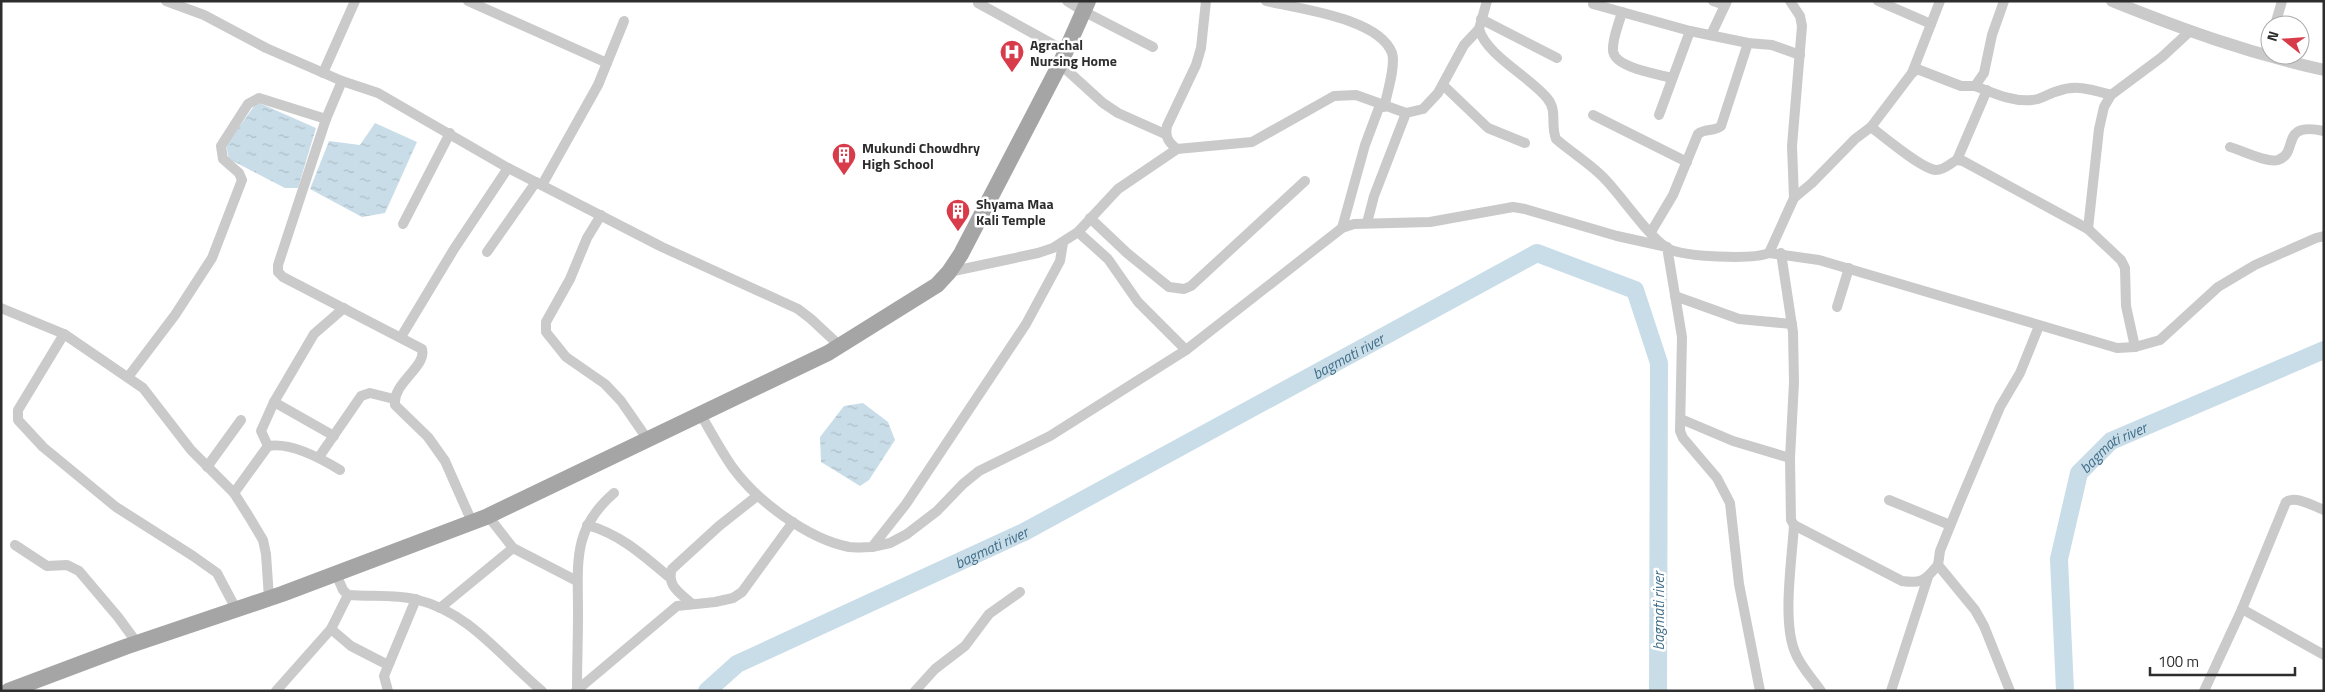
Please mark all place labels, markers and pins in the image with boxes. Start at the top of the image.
place label: Agrachal Nursing Home [1030,34,1117,71]
hospital icon: Agrachal Nursing Home [999,39,1025,73]
place label: Mukundi Chowdhry High School [862,137,980,174]
building icon: Mukundi Chowdhry High School [831,142,857,176]
place label: Shyama Maa Kali Temple [976,193,1054,230]
building icon: Shyama Maa Kali Temple [945,198,971,232]

